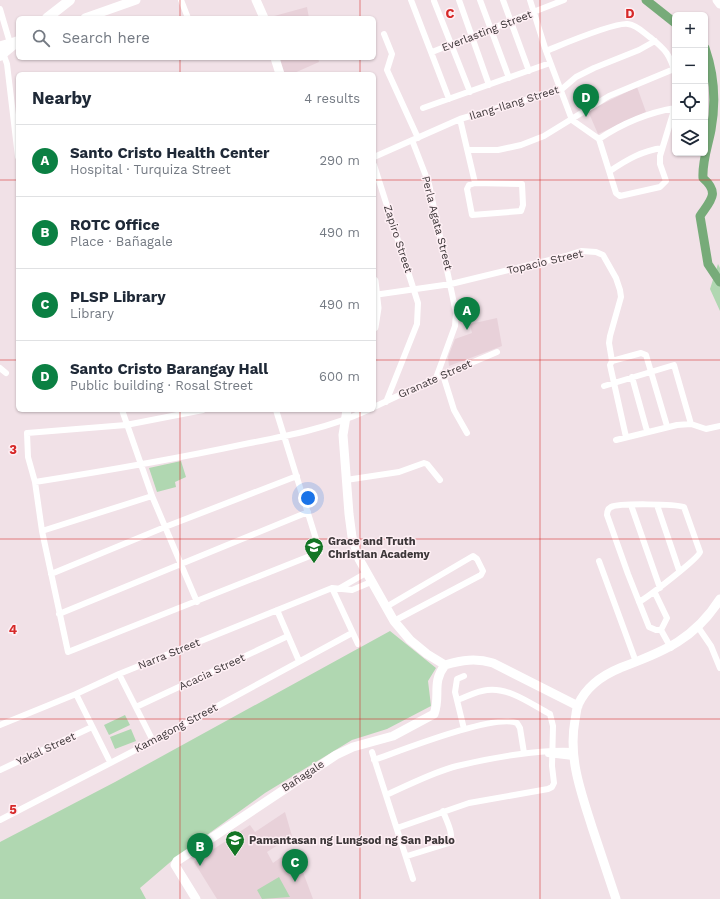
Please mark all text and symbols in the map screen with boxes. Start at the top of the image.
text: C [446,6,455,21]
text: D [625,6,635,21]
street label: Everlasting Street [440,8,534,54]
map controls [672,12,708,156]
button: + [672,12,708,48]
search box [16,16,376,60]
icon: search [30,27,52,49]
text: Search here [62,29,150,47]
button: − [672,48,708,84]
street label: Ilang-Ilang Street [467,83,561,123]
pin: D [573,84,599,117]
button: locate [672,84,708,120]
text: Nearby [32,88,91,108]
text: 4 results [304,91,360,106]
button: layers [672,120,708,156]
text: Santo Cristo Health Center [70,144,270,162]
text: A [41,153,49,168]
text: 290 m [319,153,360,168]
text: Hospital · Turquiza Street [70,162,231,177]
street label: Perla Agata Street [419,175,455,272]
street label: Zapiro Street [381,203,415,275]
text: ROTC Office [70,216,160,234]
text: B [41,225,49,240]
text: 490 m [319,225,360,240]
text: Place · Bañagale [70,234,173,249]
street label: Topacio Street [506,247,585,277]
text: PLSP Library [70,288,166,306]
text: C [41,297,49,312]
text: 490 m [319,297,360,312]
pin: A [454,297,480,330]
text: Library [70,306,114,321]
street label: Granate Street [396,357,474,401]
text: Santo Cristo Barangay Hall [70,360,268,378]
text: D [40,369,50,384]
text: 600 m [319,369,360,384]
text: Public building · Rosal Street [70,378,253,393]
text: 3 [9,442,17,457]
your location [298,488,318,508]
place label: Grace and Truth Christian Academy [328,535,430,561]
school or university icon: Grace and Truth Christian Academy [303,536,325,564]
text: 4 [9,622,18,637]
street label: Narra Street [136,635,202,672]
street label: Acacia Street [177,651,247,693]
street label: Kamagong Street [132,700,220,755]
street label: Yakal Street [14,729,78,768]
street label: Bañagale [279,757,327,795]
text: 5 [9,802,17,817]
school or university icon: Pamantasan ng Lungsod ng San Pablo [224,829,246,857]
pin: B [187,833,213,866]
place label: Pamantasan ng Lungsod ng San Pablo [249,834,455,847]
pin: C [282,849,308,882]

